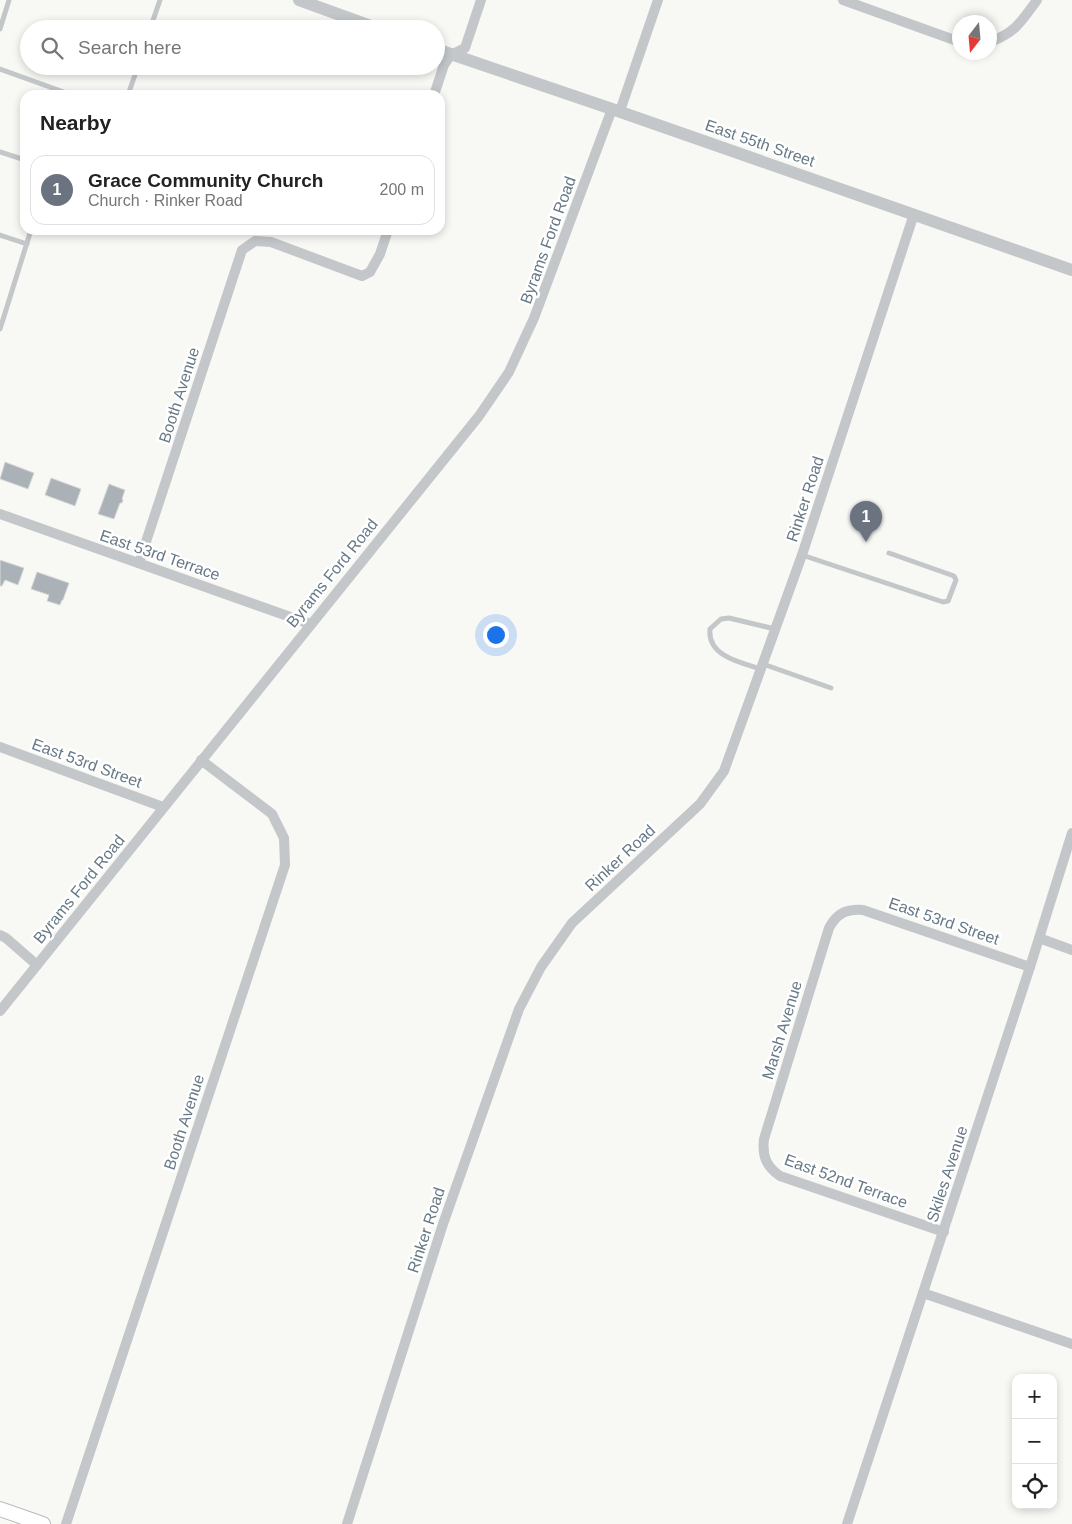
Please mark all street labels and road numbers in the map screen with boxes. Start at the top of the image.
street label: East 55th Street [703,116,818,170]
street label: Byrams Ford Road [517,174,579,306]
street label: Booth Avenue [156,345,202,445]
street label: Rinker Road [783,454,827,544]
street label: Byrams Ford Road [283,515,381,631]
street label: East 53rd Terrace [98,526,222,584]
street label: East 53rd Street [30,735,145,791]
street label: Rinker Road [582,821,658,895]
street label: Byrams Ford Road [30,831,128,947]
street label: East 53rd Street [887,894,1002,948]
street label: Marsh Avenue [759,979,805,1081]
street label: Booth Avenue [161,1072,207,1172]
street label: Skiles Avenue [923,1124,971,1224]
street label: East 52nd Terrace [782,1151,910,1211]
street label: Rinker Road [404,1185,448,1275]

